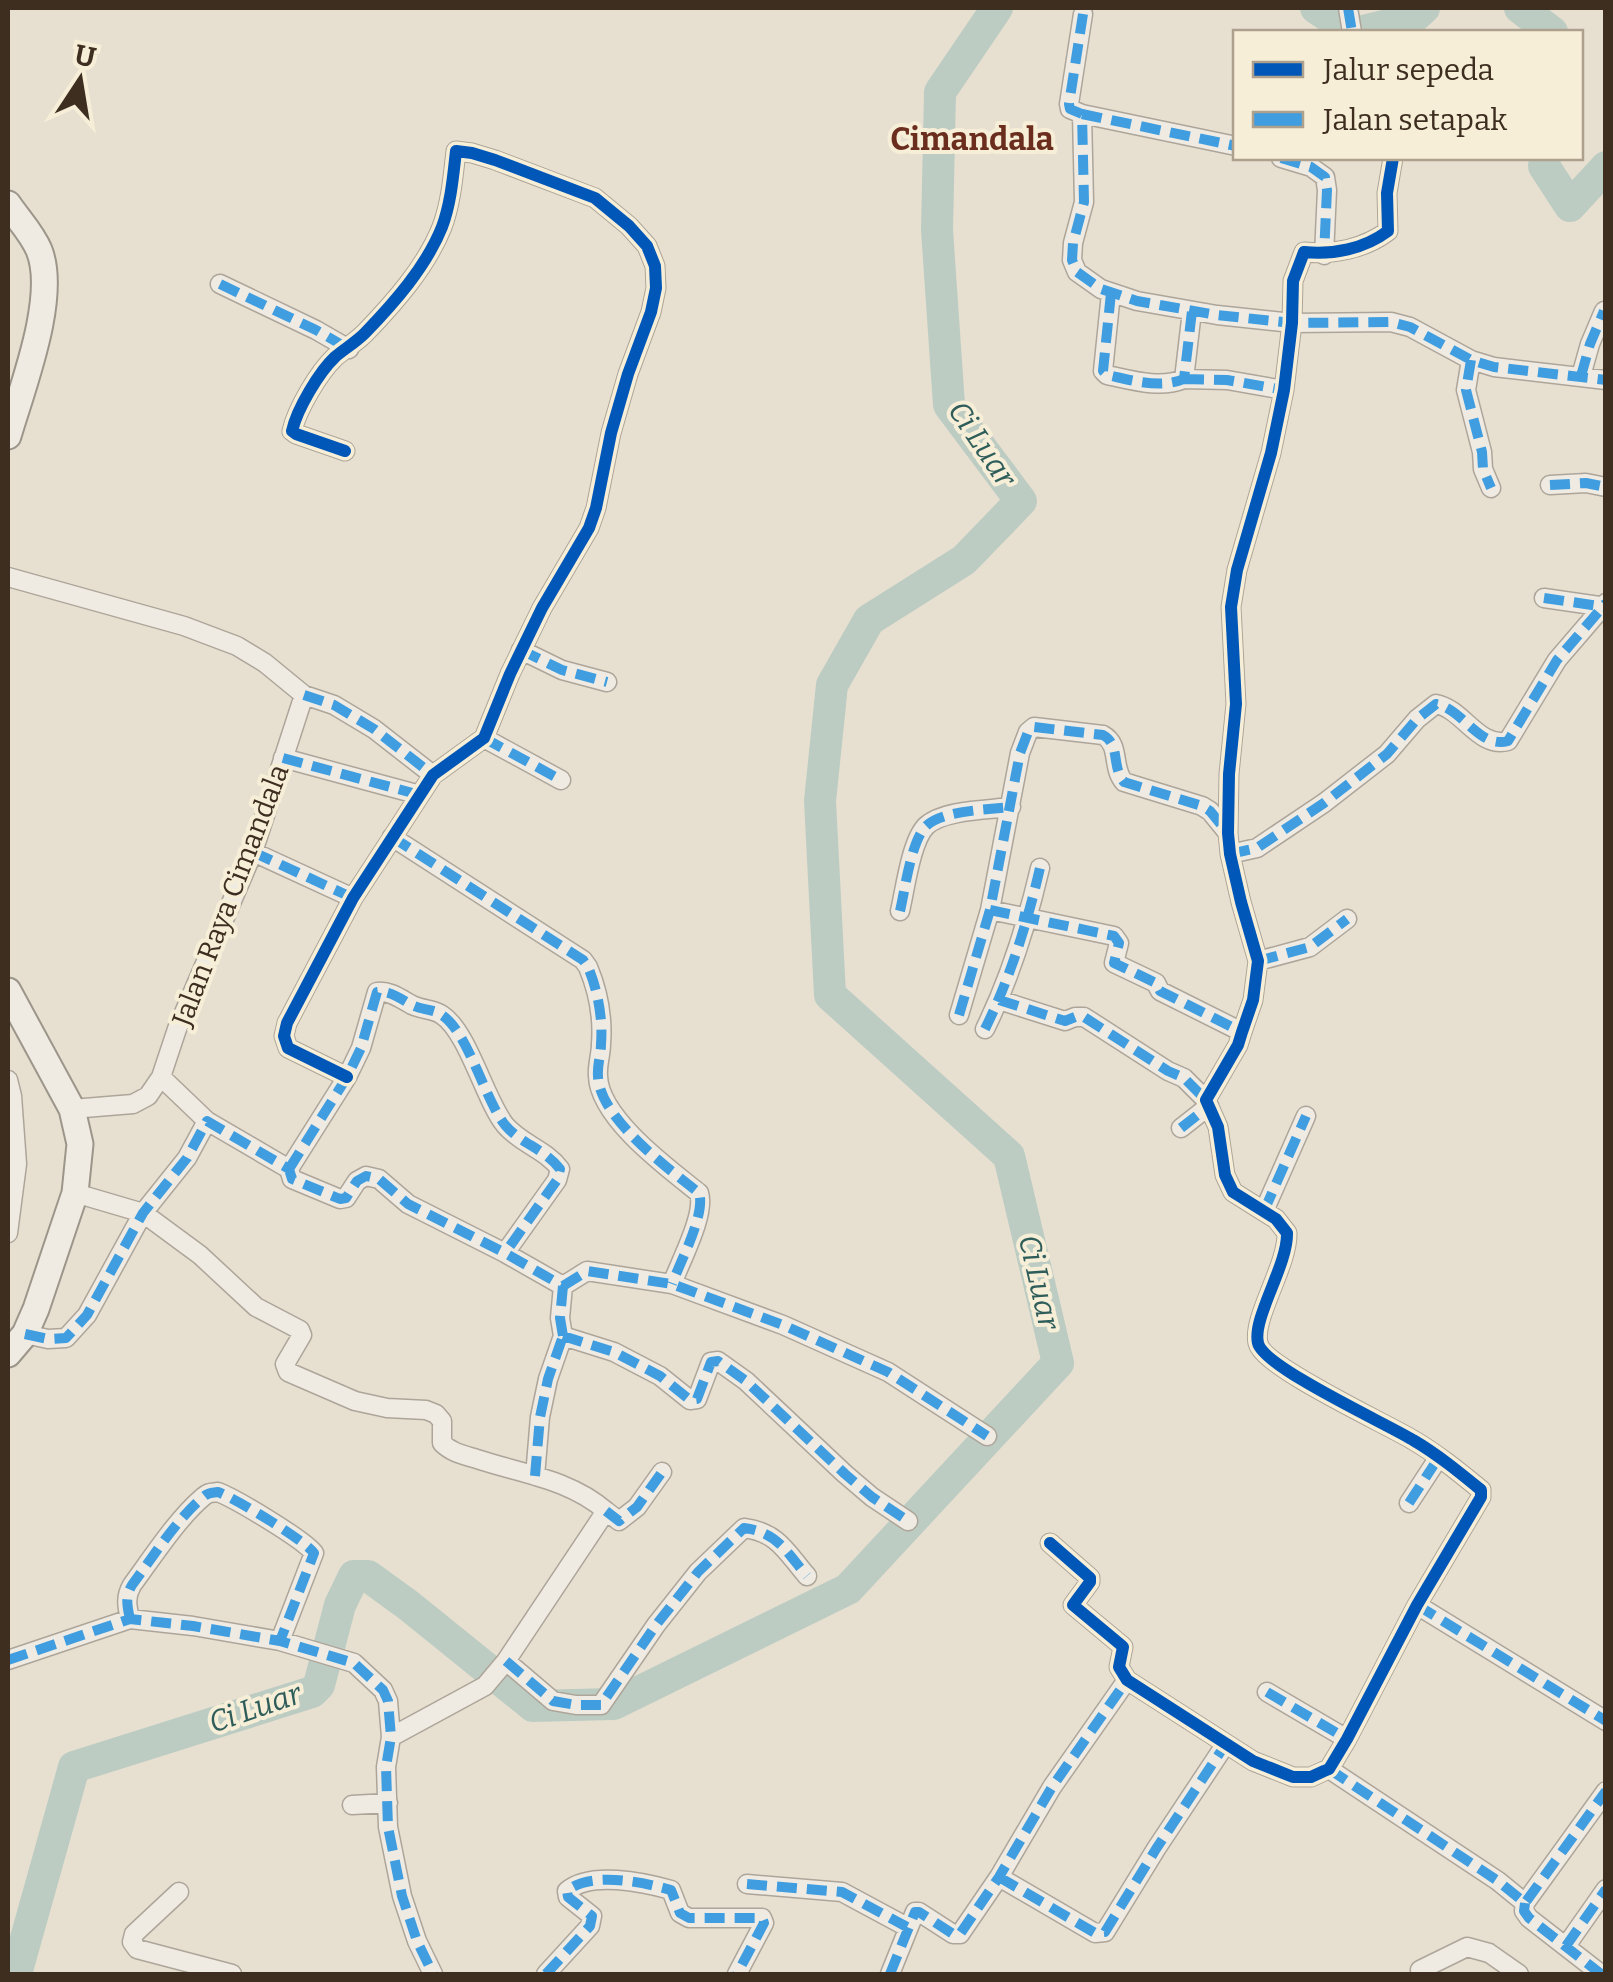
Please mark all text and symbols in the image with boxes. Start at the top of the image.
north arrow [30,30,130,130]
legend [1233,30,1583,160]
text: U [71,38,99,74]
text: Jalur sepeda [1322,52,1494,88]
text: Jalan setapak [1322,102,1507,138]
district label: Cimandala [890,120,1054,158]
water label: Ci Luar [940,394,1025,495]
street label: Jalan Raya Cimandala [165,760,296,1032]
water label: Ci Luar [1011,1231,1068,1334]
water label: Ci Luar [204,1675,308,1741]

